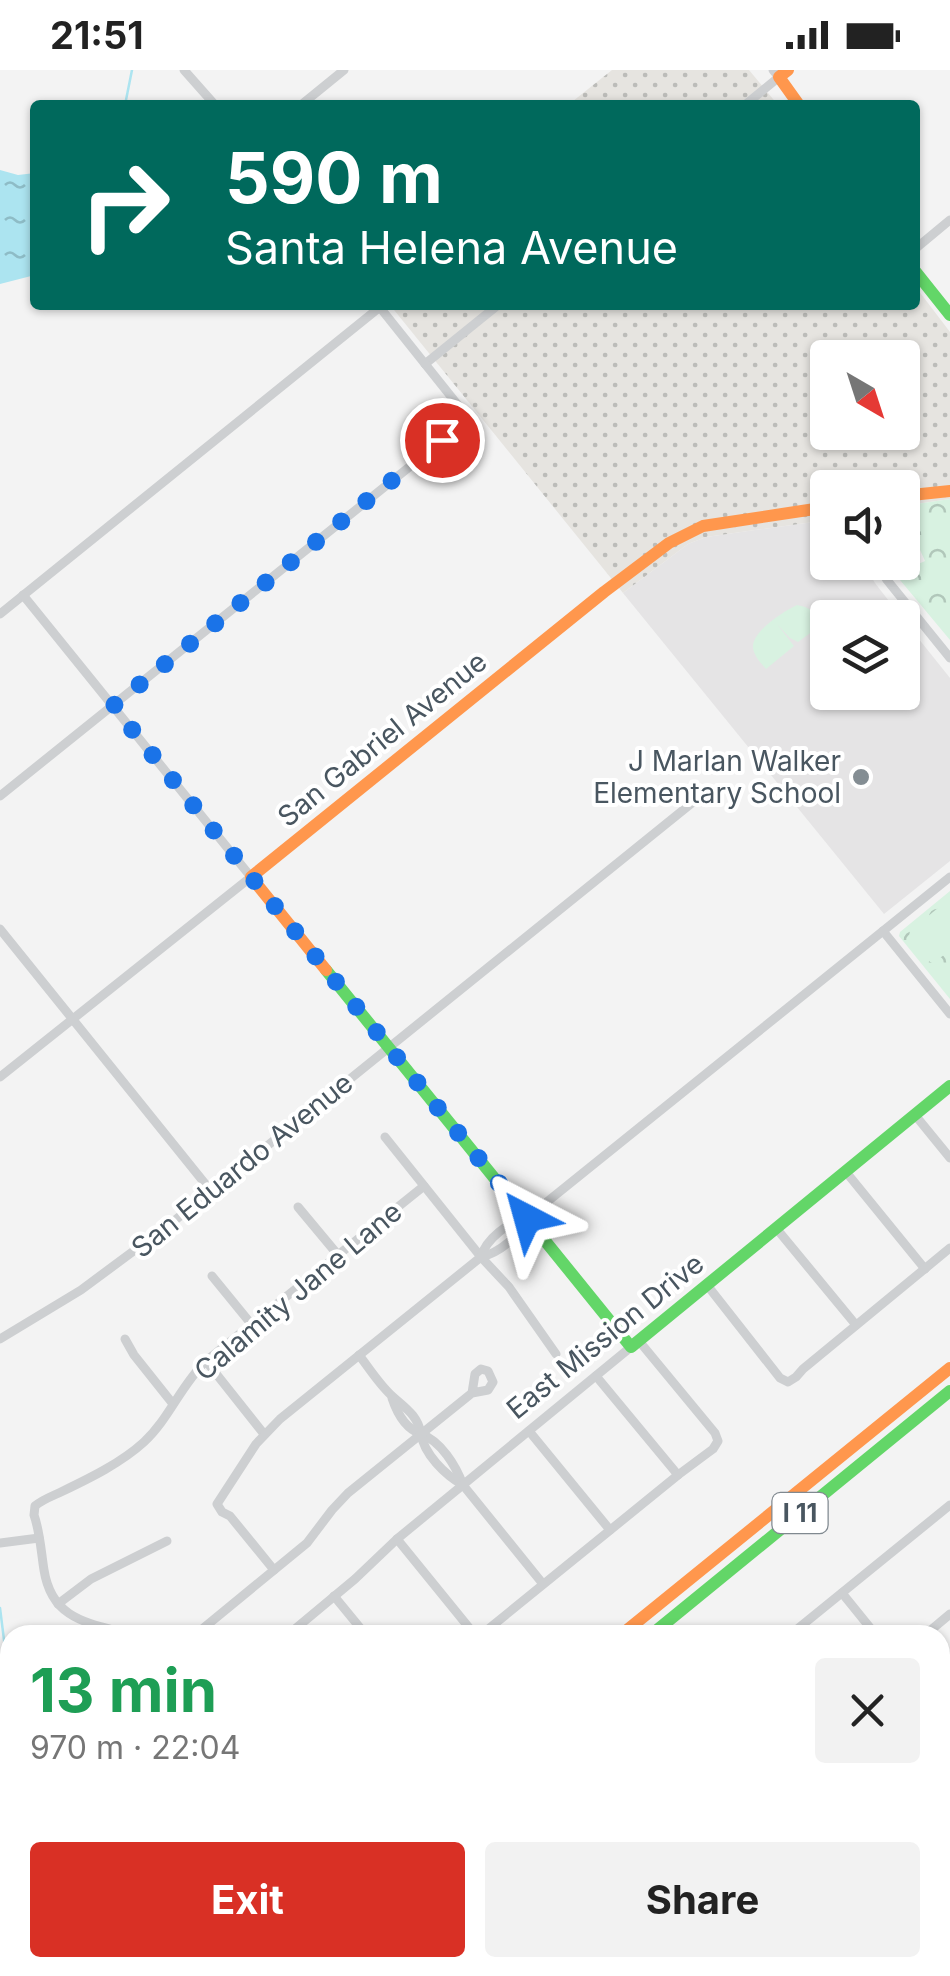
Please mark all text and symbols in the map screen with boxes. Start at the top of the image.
text: 21:51 [50,12,144,58]
text: 590 m [225,135,443,220]
icon: right [60,140,190,270]
text: Santa Helena Avenue [225,220,678,275]
north arrow [810,340,920,450]
map controls [810,340,920,710]
pin [400,398,485,483]
icon: arrive [415,413,470,468]
button: sound [810,470,920,580]
button: layers [810,600,920,710]
street label: San Gabriel Avenue [271,644,493,834]
place label: J Marlan Walker Elementary School [593,744,841,810]
marker: J Marlan Walker Elementary School [850,766,872,788]
street label: San Eduardo Avenue [125,1065,359,1265]
position arrow [475,1166,579,1270]
street label: Calamity Jane Lane [187,1194,409,1388]
street label: East Mission Drive [500,1246,710,1426]
road number: I 11 [772,1493,828,1533]
text: 13 min [30,1654,217,1726]
button: close [815,1658,920,1763]
text: 970 m · 22:04 [30,1728,240,1767]
button: Exit [30,1842,465,1957]
button: Share [485,1842,920,1957]

